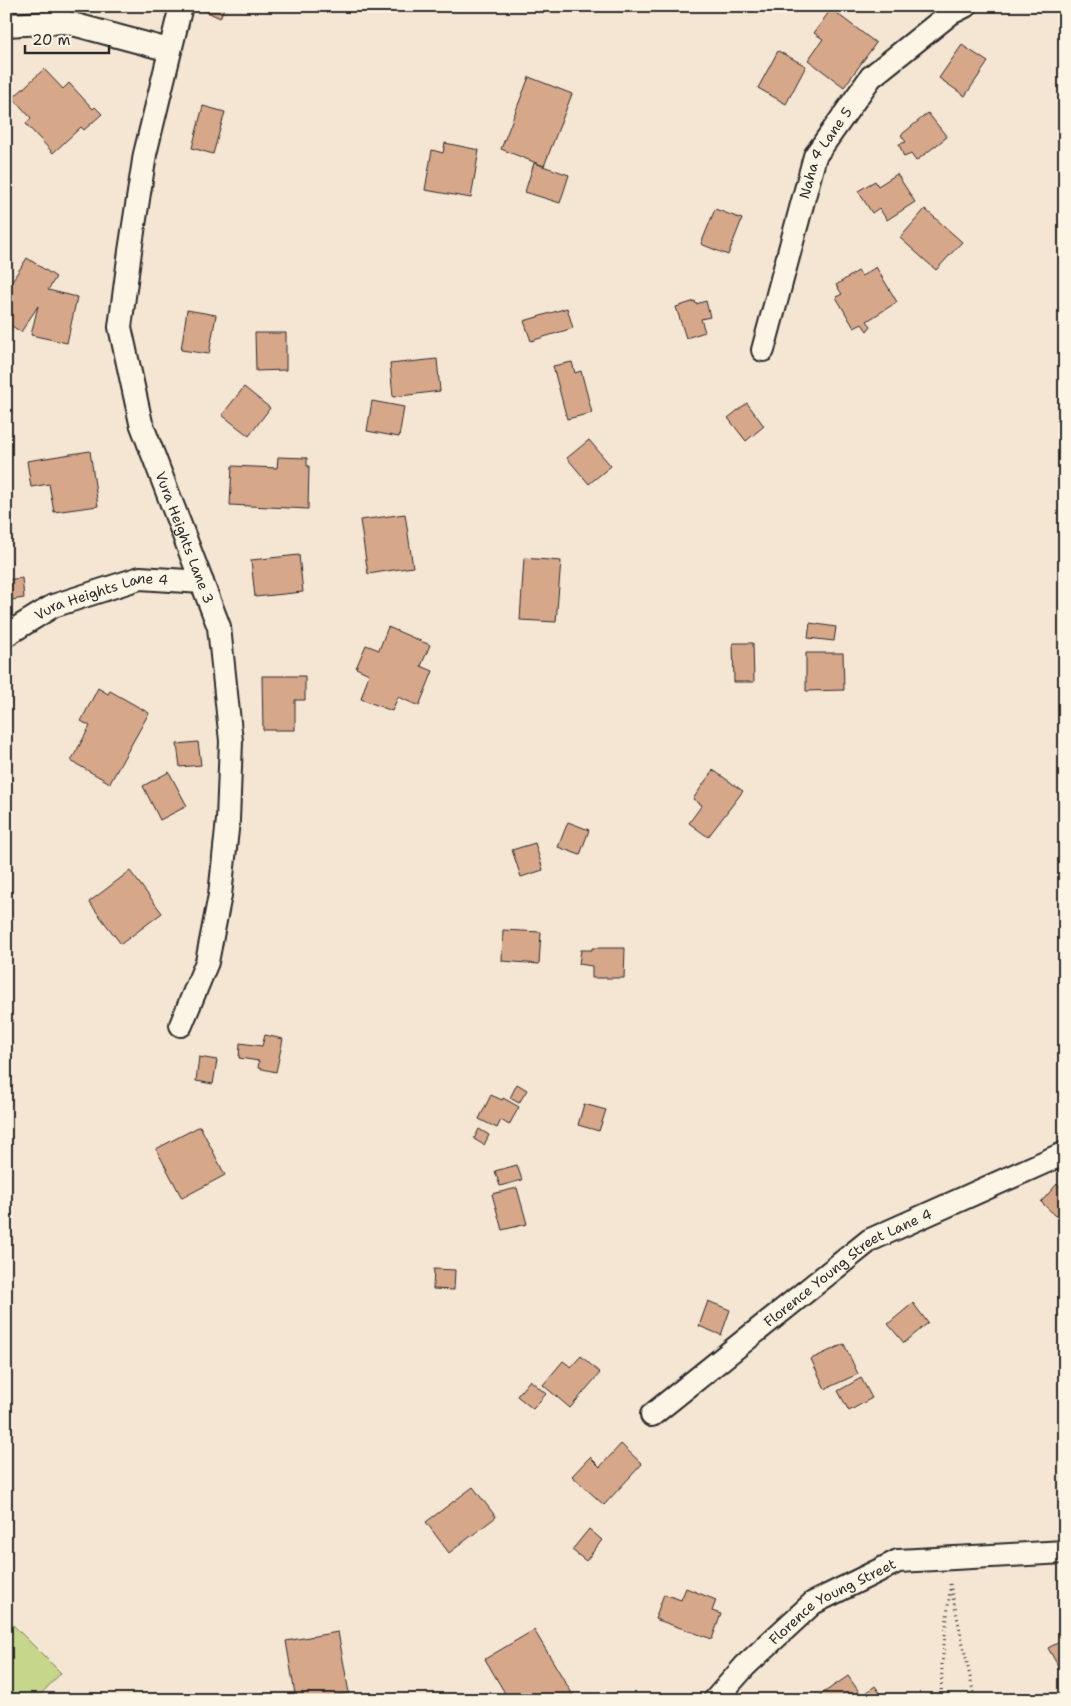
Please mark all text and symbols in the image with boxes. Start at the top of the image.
scale bar [25,22,109,54]
text: 20 m [32,30,71,50]
street label: Naha 4 Lane 5 [795,103,856,201]
street label: Vura Heights Lane 3 [151,469,218,606]
street label: Vura Heights Lane 4 [31,569,169,624]
street label: Florence Young Street Lane 4 [760,1205,935,1331]
street label: Florence Young Street [765,1555,899,1648]

